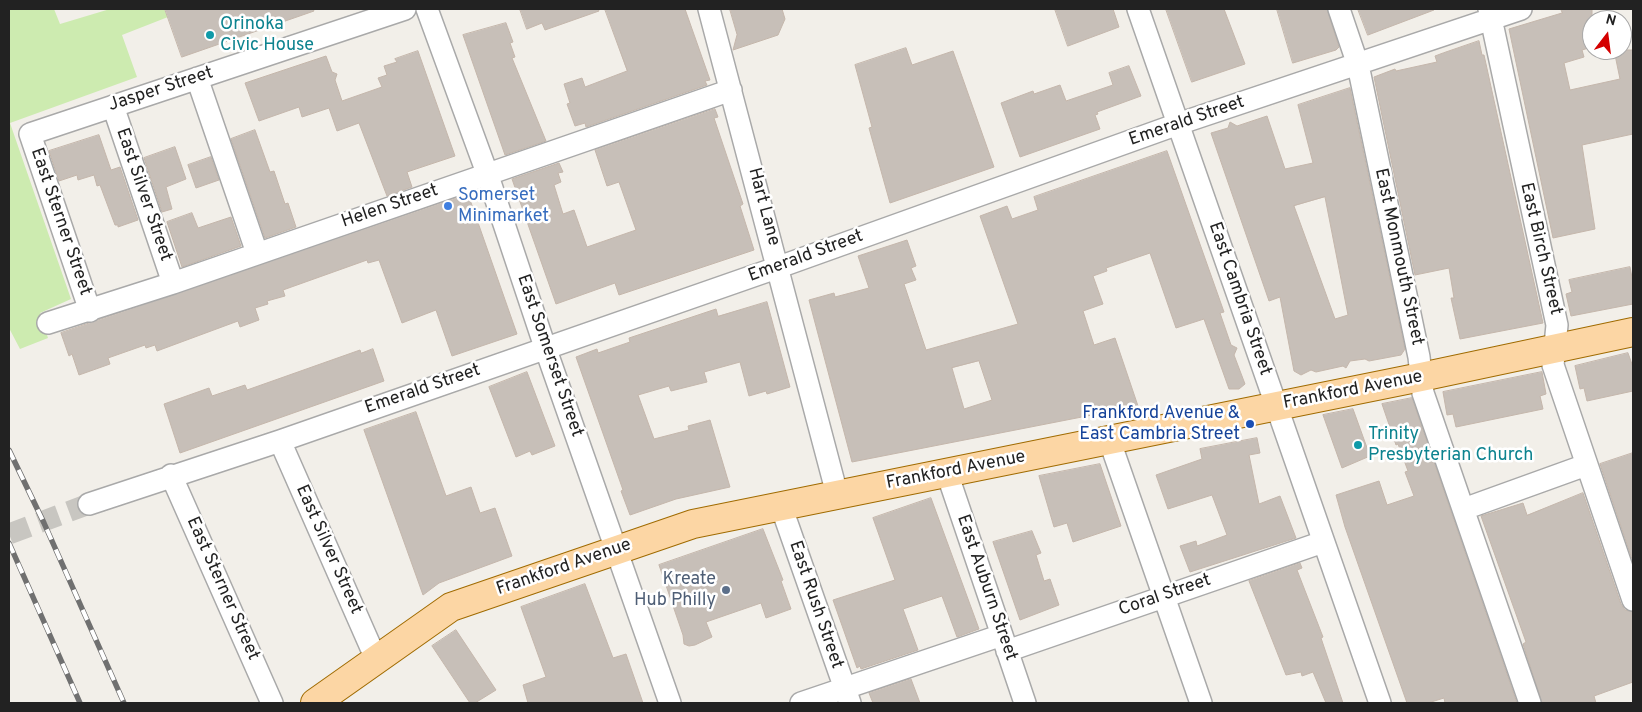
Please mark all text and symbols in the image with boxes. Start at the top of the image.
north arrow [1582,10,1632,60]
text: N [1604,11,1618,31]
place label: Orinoka Civic House [220,14,314,56]
marker: Orinoka Civic House [204,29,216,41]
street label: Jasper Street [106,63,216,117]
street label: Emerald Street [1126,92,1248,152]
street label: East Silver Street [110,126,176,264]
street label: East Sterner Street [25,145,95,299]
street label: Hart Lane [742,166,784,248]
street label: East Monmouth Street [1369,167,1427,347]
street label: Helen Street [339,180,441,234]
street label: East Birch Street [1514,181,1566,317]
place label: Somerset Minimarket [458,185,549,228]
marker: Somerset Minimarket [442,200,454,212]
street label: East Cambria Street [1203,219,1275,379]
street label: Emerald Street [746,226,866,288]
street label: East Somerset Street [511,272,587,440]
street label: Emerald Street [362,360,484,420]
street label: Frankford Avenue [1282,367,1424,415]
place label: Frankford Avenue & East Cambria Street [1079,403,1240,446]
marker: Frankford Avenue & East Cambria Street [1244,418,1256,430]
place label: Trinity Presbyterian Church [1368,424,1533,466]
marker: Trinity Presbyterian Church [1352,439,1364,451]
street label: Frankford Avenue [885,447,1027,495]
street label: East Silver Street [290,482,366,618]
street label: East Auburn Street [951,512,1021,664]
street label: East Sterner Street [181,514,263,664]
street label: Frankford Avenue [494,535,634,601]
street label: East Rush Street [783,538,847,672]
place label: Kreate Hub Philly [634,569,716,612]
street label: Coral Street [1116,570,1214,622]
marker: Kreate Hub Philly [720,584,732,596]

